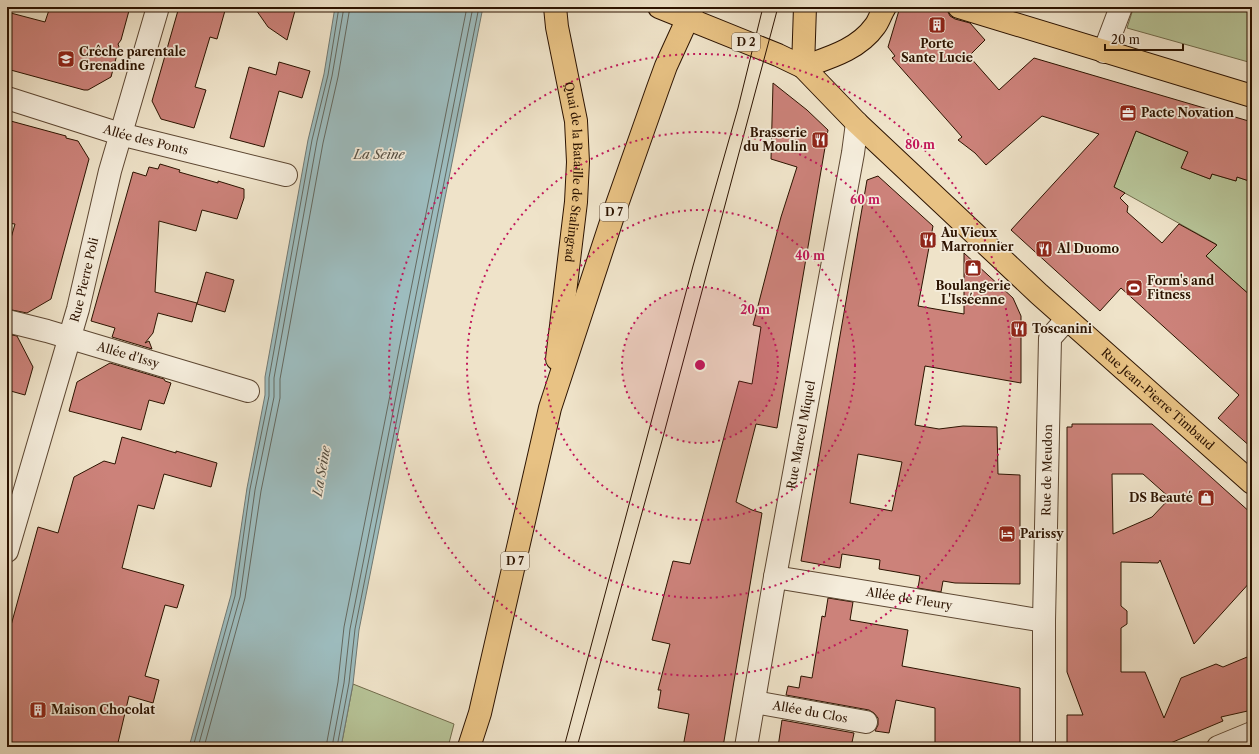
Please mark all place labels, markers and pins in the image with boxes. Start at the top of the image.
building icon: Porte Sante Lucie [927,15,947,35]
place label: Porte Sante Lucie [901,36,973,65]
place label: Crêche parentale Grenadine [79,44,186,73]
school or university icon: Crêche parentale Grenadine [56,49,76,69]
office icon: Pacte Novation [1118,103,1138,123]
place label: Pacte Novation [1141,105,1235,120]
place label: Brasserie du Moulin [743,125,808,154]
restaurant icon: Brasserie du Moulin [810,130,830,150]
place label: Au Vieux Marronnier [940,225,1014,254]
restaurant icon: Au Vieux Marronnier [918,230,938,250]
restaurant icon: Al Duomo [1034,239,1054,259]
place label: Al Duomo [1056,241,1119,256]
shop icon: Boulangerie L'Isséenne [963,258,983,278]
place label: Form's and Fitness [1147,273,1214,302]
place label: Boulangerie L'Isséenne [935,278,1011,307]
sports icon: Form's and Fitness [1124,278,1144,298]
restaurant icon: Toscanini [1009,319,1029,339]
place label: Toscanini [1032,321,1093,336]
centre of rings [693,358,707,372]
shop icon: DS Beauté [1196,488,1216,508]
place label: DS Beauté [1129,490,1193,505]
hotel icon: Parissy [997,524,1017,544]
place label: Parissy [1020,526,1064,541]
building icon: Maison Chocolat [28,700,48,720]
place label: Maison Chocolat [51,702,155,717]

